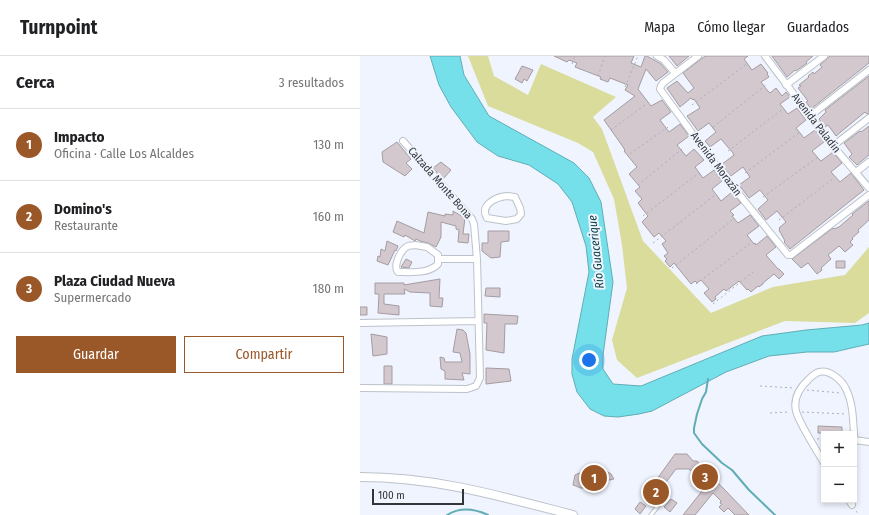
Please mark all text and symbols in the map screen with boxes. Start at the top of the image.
text: Turnpoint [20,16,97,39]
text: Mapa [644,19,675,36]
text: Cómo llegar [697,19,765,36]
text: Guardados [787,19,849,36]
text: Cerca [16,72,55,93]
text: 3 resultados [279,75,344,90]
street label: Avenida Paladín [789,91,843,155]
text: Impacto [54,128,105,146]
street label: Avenida Morazán [688,130,744,198]
text: 1 [26,137,32,152]
text: 130 m [313,137,344,152]
street label: Calzada Monte Bona [405,144,475,222]
text: Oficina · Calle Los Alcaldes [54,146,194,161]
text: Domino's [54,200,112,218]
text: 2 [26,209,32,224]
text: 160 m [313,209,344,224]
water label: Río Guacerique [585,214,607,289]
text: Restaurante [54,218,118,233]
text: Plaza Ciudad Nueva [54,272,175,290]
text: 3 [26,281,32,296]
text: 180 m [313,281,344,296]
text: Supermercado [54,290,131,305]
button: Guardar [16,336,176,373]
button: Compartir [184,336,344,373]
your location [579,350,599,370]
map controls [821,431,857,503]
button: + [821,431,857,467]
pin: 3 [692,462,718,492]
pin: 1 [581,463,607,493]
button: − [821,467,857,503]
pin: 2 [643,477,669,507]
scale bar [372,487,464,506]
text: 100 m [378,489,405,502]

